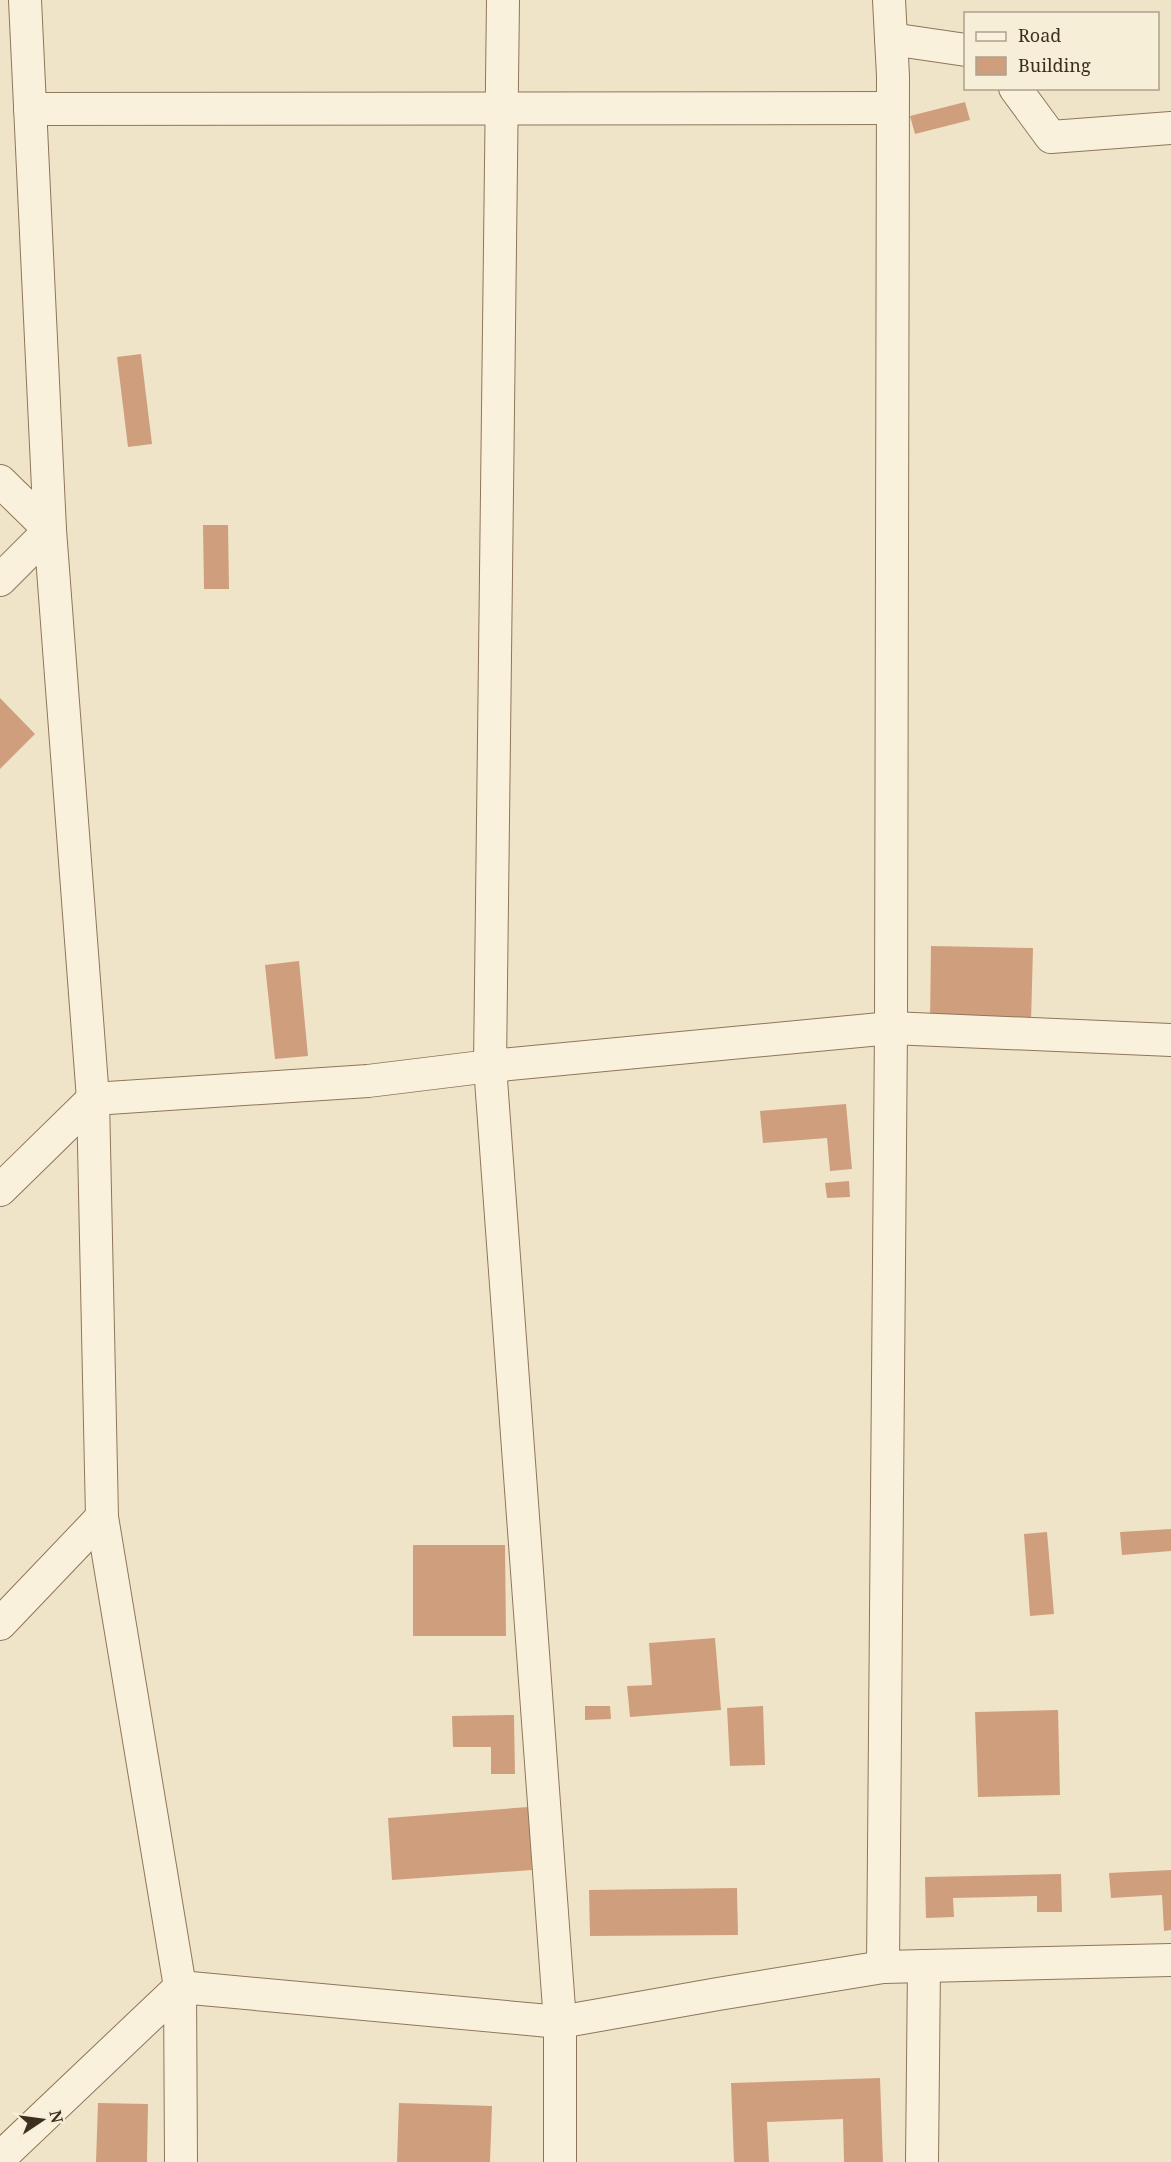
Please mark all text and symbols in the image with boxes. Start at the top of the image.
legend [964,12,1159,90]
text: Road [1018,23,1061,47]
text: Building [1018,53,1091,77]
north arrow [12,2090,72,2150]
text: N [44,2108,69,2126]

